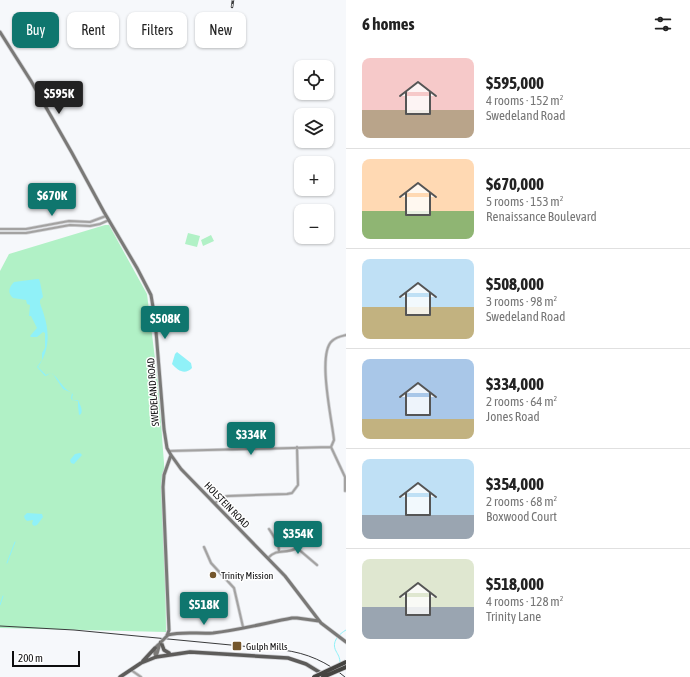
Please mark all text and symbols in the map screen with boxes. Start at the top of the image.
chip: Buy [12,12,59,48]
chip: Rent [67,12,119,48]
chip: Filters [127,12,187,48]
chip: New [195,12,246,48]
icon: filters [652,13,674,35]
text: 6 homes [362,14,415,34]
map controls [294,60,334,244]
button: locate [294,60,334,100]
text: $595,000 [486,73,544,93]
icon: home [394,74,442,122]
pin: $595K [31,81,87,115]
text: $595K [44,86,74,101]
text: 4 rooms · 152 m² [486,93,563,108]
button: layers [294,108,334,148]
text: Swedeland Road [486,108,565,123]
button: + [294,156,334,196]
text: $670,000 [486,174,544,194]
icon: home [394,175,442,223]
pin: $670K [24,183,80,217]
text: $670K [37,188,67,203]
text: 5 rooms · 153 m² [486,194,563,209]
button: − [294,204,334,244]
text: Renaissance Boulevard [486,209,597,224]
text: $508,000 [486,274,544,294]
icon: home [394,275,442,323]
text: 3 rooms · 98 m² [486,294,557,309]
pin: $508K [137,306,193,340]
text: Swedeland Road [486,309,565,324]
text: $508K [150,311,180,326]
street label: SWEDELAND ROAD [145,357,161,427]
text: $334,000 [486,374,544,394]
icon: home [394,375,442,423]
text: 2 rooms · 64 m² [486,394,557,409]
text: Jones Road [486,409,540,424]
pin: $334K [223,422,279,456]
text: $334K [236,427,266,442]
text: $354,000 [486,474,544,494]
icon: home [394,475,442,523]
street label: HOLSTEIN ROAD [202,480,252,530]
text: 2 rooms · 68 m² [486,494,557,509]
text: Boxwood Court [486,509,557,524]
pin: $354K [270,521,326,555]
text: $354K [283,526,313,541]
marker: Trinity Mission [208,570,218,580]
place label: Trinity Mission [221,570,274,581]
text: $518,000 [486,574,544,594]
icon: home [394,575,442,623]
pin: $518K [176,592,232,626]
text: 4 rooms · 128 m² [486,594,563,609]
text: $518K [189,597,219,612]
text: Trinity Lane [486,609,541,624]
marker: Gulph Mills [231,640,243,652]
place label: Gulph Mills [246,641,288,652]
scale bar [12,649,80,668]
text: 200 m [18,652,43,664]

